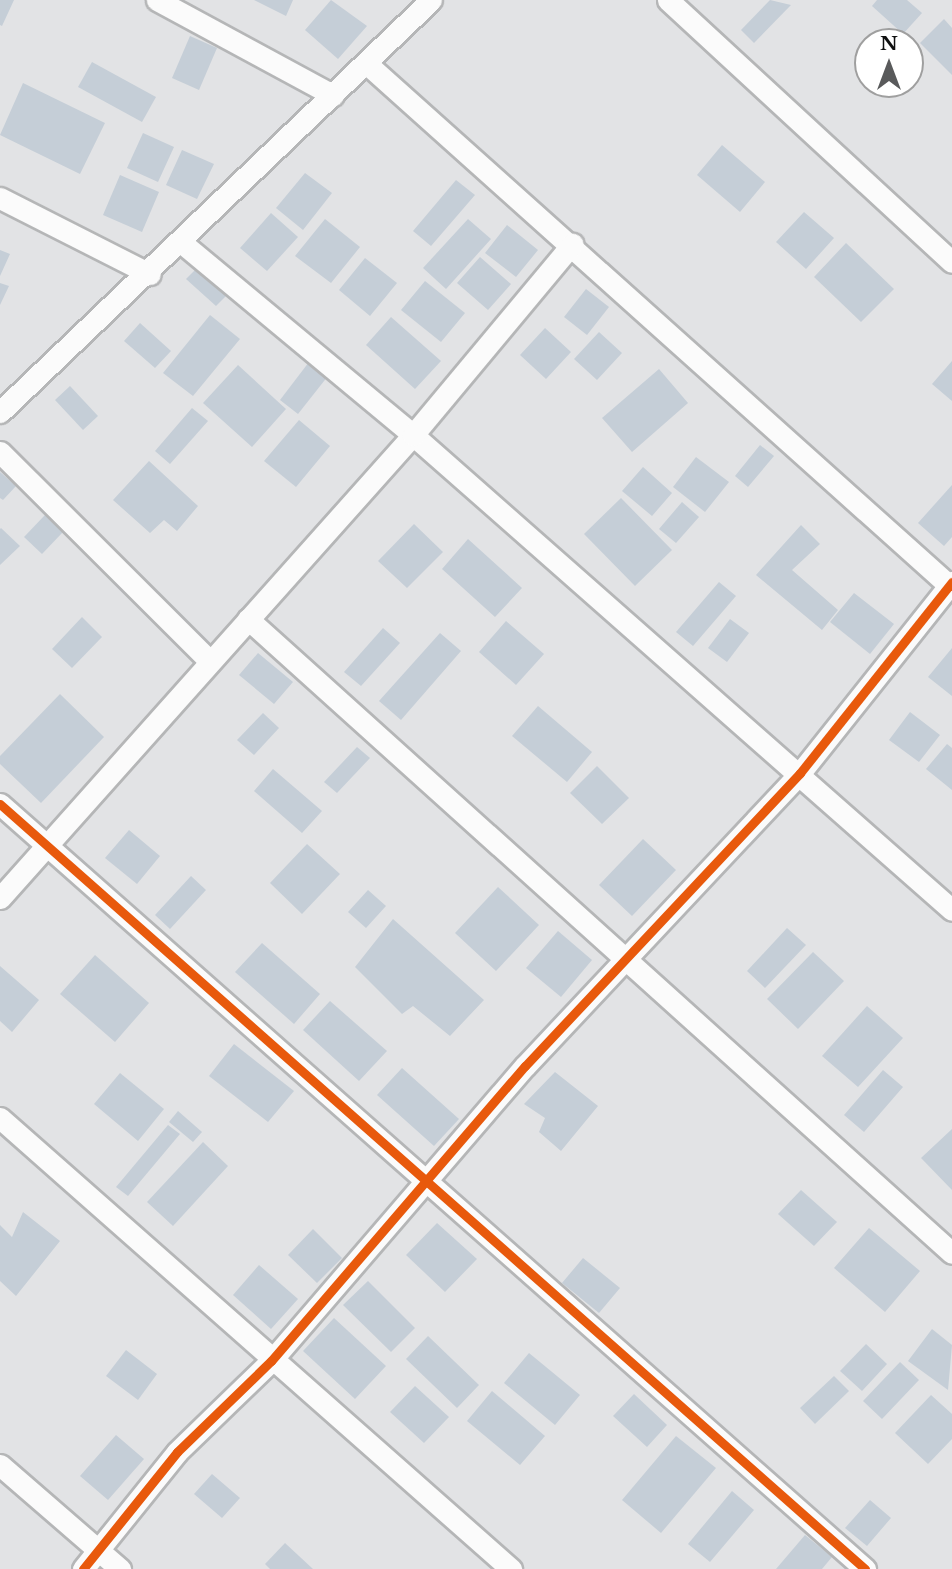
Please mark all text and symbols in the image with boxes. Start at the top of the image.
north arrow [854,28,924,98]
text: N [880,32,898,55]

